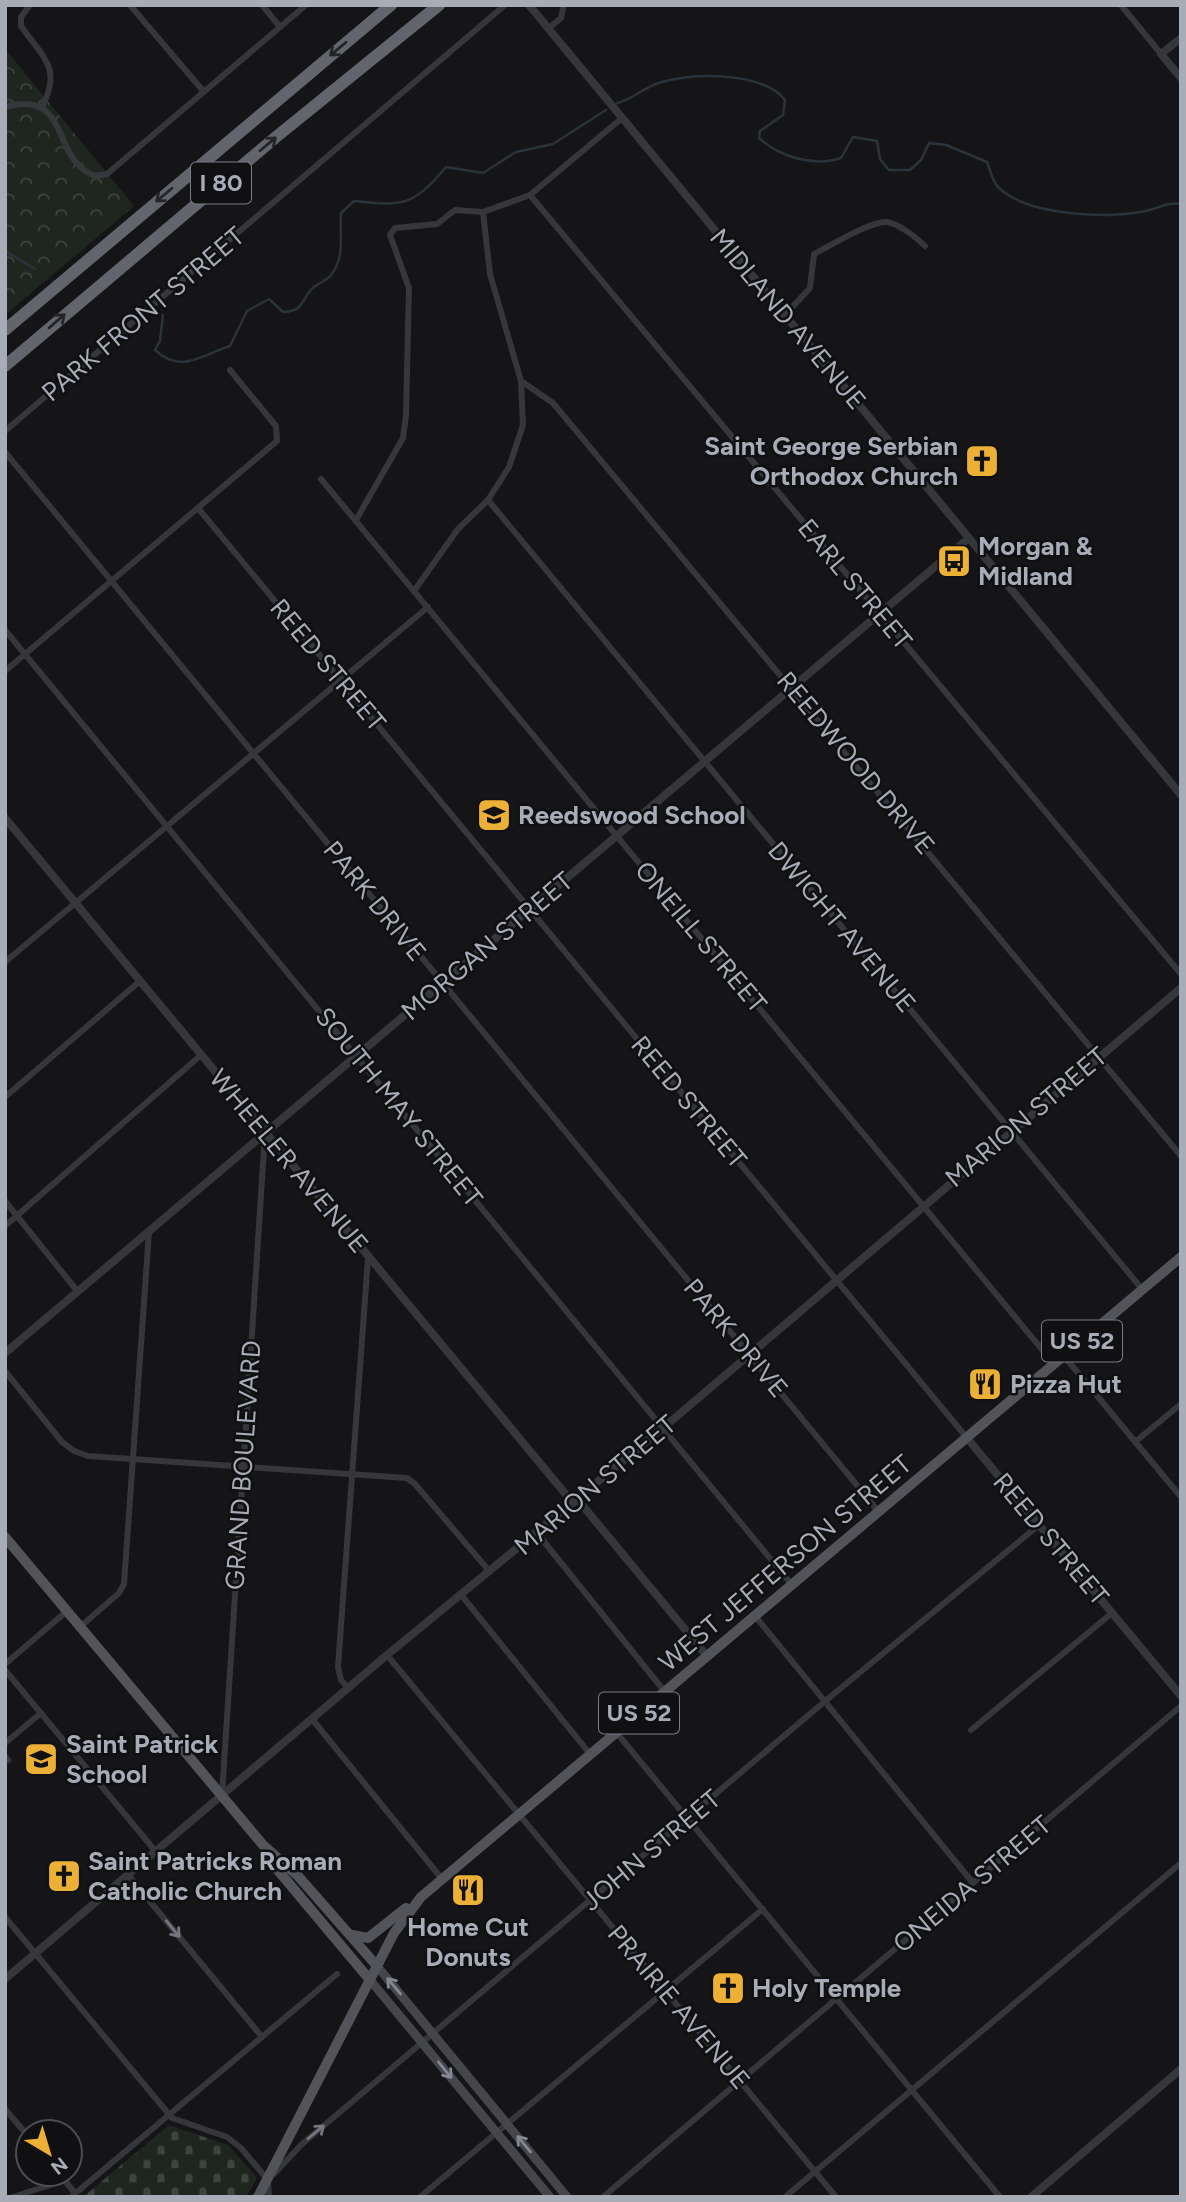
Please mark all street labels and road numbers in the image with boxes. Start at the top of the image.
road number: I 80 [191,162,251,204]
street label: PARK FRONT STREET [35,220,251,408]
street label: MIDLAND AVENUE [703,222,873,416]
street label: EARL STREET [791,512,919,656]
street label: REED STREET [263,592,393,738]
street label: REEDWOOD DRIVE [770,665,942,861]
street label: PARK DRIVE [317,834,433,968]
street label: DWIGHT AVENUE [761,835,923,1019]
street label: ONEILL STREET [628,855,774,1020]
street label: MORGAN STREET [395,865,580,1027]
street label: SOUTH MAY STREET [309,1001,490,1214]
street label: REED STREET [624,1029,754,1175]
street label: MARION STREET [939,1040,1114,1194]
street label: WHEELER AVENUE [203,1062,375,1260]
street label: PARK DRIVE [677,1272,795,1404]
road number: US 52 [1042,1321,1122,1362]
street label: GRAND BOULEVARD [218,1339,268,1591]
street label: MARION STREET [508,1408,683,1562]
street label: WEST JEFFERSON STREET [652,1447,918,1678]
street label: REED STREET [986,1466,1116,1612]
road number: US 52 [599,1693,679,1734]
street label: JOHN STREET [575,1782,727,1917]
street label: ONEIDA STREET [886,1808,1058,1959]
street label: PRAIRIE AVENUE [601,1918,757,2096]

